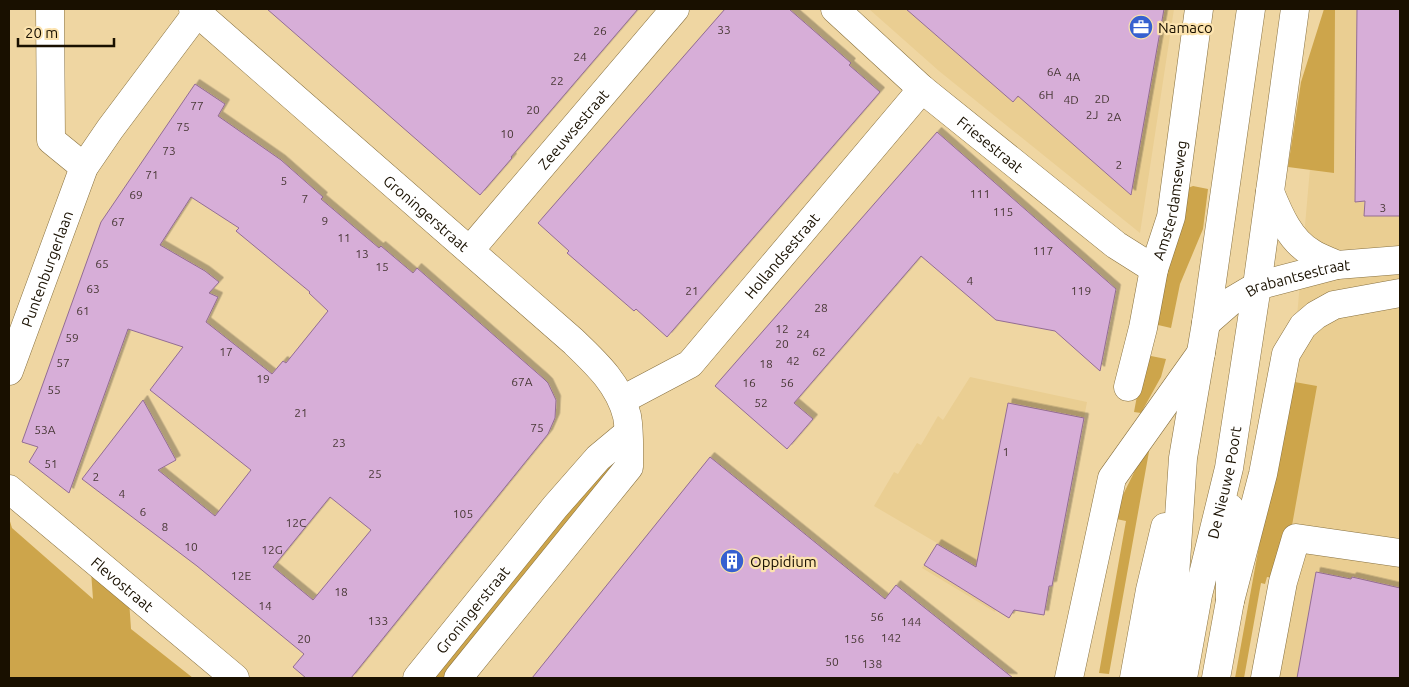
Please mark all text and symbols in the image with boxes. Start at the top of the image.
office icon: Namaco [1128,14,1154,40]
scale bar [18,15,114,47]
place label: Namaco [1158,19,1213,36]
house number: 33 [717,23,731,36]
text: 20 m [25,24,58,41]
house number: 26 [593,24,607,37]
house number: 24 [573,50,587,63]
house number: 6A [1047,65,1061,78]
house number: 4A [1066,70,1080,83]
house number: 22 [550,74,564,87]
street label: Zeeuwsestraat [534,85,612,172]
house number: 6H [1038,88,1054,101]
house number: 2D [1094,92,1110,105]
house number: 4D [1063,93,1079,106]
house number: 77 [190,99,204,112]
house number: 20 [526,103,540,116]
house number: 2J [1086,108,1098,121]
house number: 2A [1107,110,1121,123]
street label: Friesestraat [954,112,1027,176]
house number: 75 [176,120,190,133]
house number: 10 [500,127,514,140]
street label: Amsterdamseweg [1149,139,1190,262]
house number: 73 [162,144,176,157]
house number: 2 [1116,158,1122,171]
house number: 71 [145,168,159,181]
street label: Groningerstraat [380,171,473,255]
house number: 5 [281,174,287,187]
house number: 111 [970,187,990,200]
house number: 69 [129,188,143,201]
house number: 7 [302,192,308,205]
house number: 3 [1380,201,1386,214]
house number: 115 [993,205,1013,218]
street label: Puntenburgerlaan [17,208,76,329]
street label: Hollandsestraat [741,209,822,302]
house number: 9 [322,214,328,227]
house number: 67 [111,215,125,228]
house number: 11 [337,231,351,244]
house number: 117 [1033,244,1053,257]
house number: 13 [355,247,369,260]
street label: Brabantsestraat [1242,255,1351,300]
house number: 65 [95,257,109,270]
house number: 15 [375,260,389,273]
house number: 4 [967,274,974,287]
house number: 63 [86,282,100,295]
house number: 21 [685,284,699,297]
house number: 119 [1071,284,1091,297]
house number: 28 [814,301,828,314]
house number: 61 [76,304,90,317]
house number: 12 [775,322,789,335]
house number: 24 [796,327,810,340]
house number: 59 [65,331,79,344]
house number: 20 [775,337,789,350]
house number: 17 [219,345,233,358]
house number: 62 [812,345,826,358]
house number: 42 [786,354,800,367]
house number: 57 [56,356,70,369]
house number: 18 [759,357,773,370]
house number: 19 [256,372,270,385]
house number: 67A [511,375,533,388]
house number: 16 [742,376,756,389]
house number: 56 [780,376,794,389]
house number: 55 [47,383,61,396]
house number: 52 [754,396,768,409]
house number: 21 [294,406,308,419]
house number: 75 [530,421,544,434]
house number: 53A [34,423,56,436]
street label: De Nieuwe Poort [1204,425,1244,540]
house number: 23 [332,436,346,449]
house number: 1 [1003,445,1009,458]
house number: 51 [44,457,58,470]
house number: 25 [368,467,382,480]
house number: 2 [93,470,99,483]
house number: 4 [119,487,126,500]
house number: 6 [140,505,147,518]
house number: 105 [453,507,473,520]
house number: 12C [286,516,307,529]
house number: 8 [162,520,169,533]
house number: 10 [184,540,198,553]
house number: 12G [261,543,283,556]
building icon: Oppidium [719,548,745,574]
street label: Flevostraat [88,553,157,615]
place label: Oppidium [750,553,817,570]
street label: Groningerstraat [432,562,513,657]
house number: 12E [231,569,251,582]
house number: 18 [334,585,348,598]
house number: 14 [258,599,272,612]
house number: 56 [870,610,884,623]
house number: 133 [368,614,388,627]
house number: 144 [901,615,921,628]
house number: 142 [881,631,901,644]
house number: 20 [297,632,311,645]
house number: 156 [844,632,864,645]
house number: 50 [825,655,839,668]
house number: 138 [862,657,882,670]

